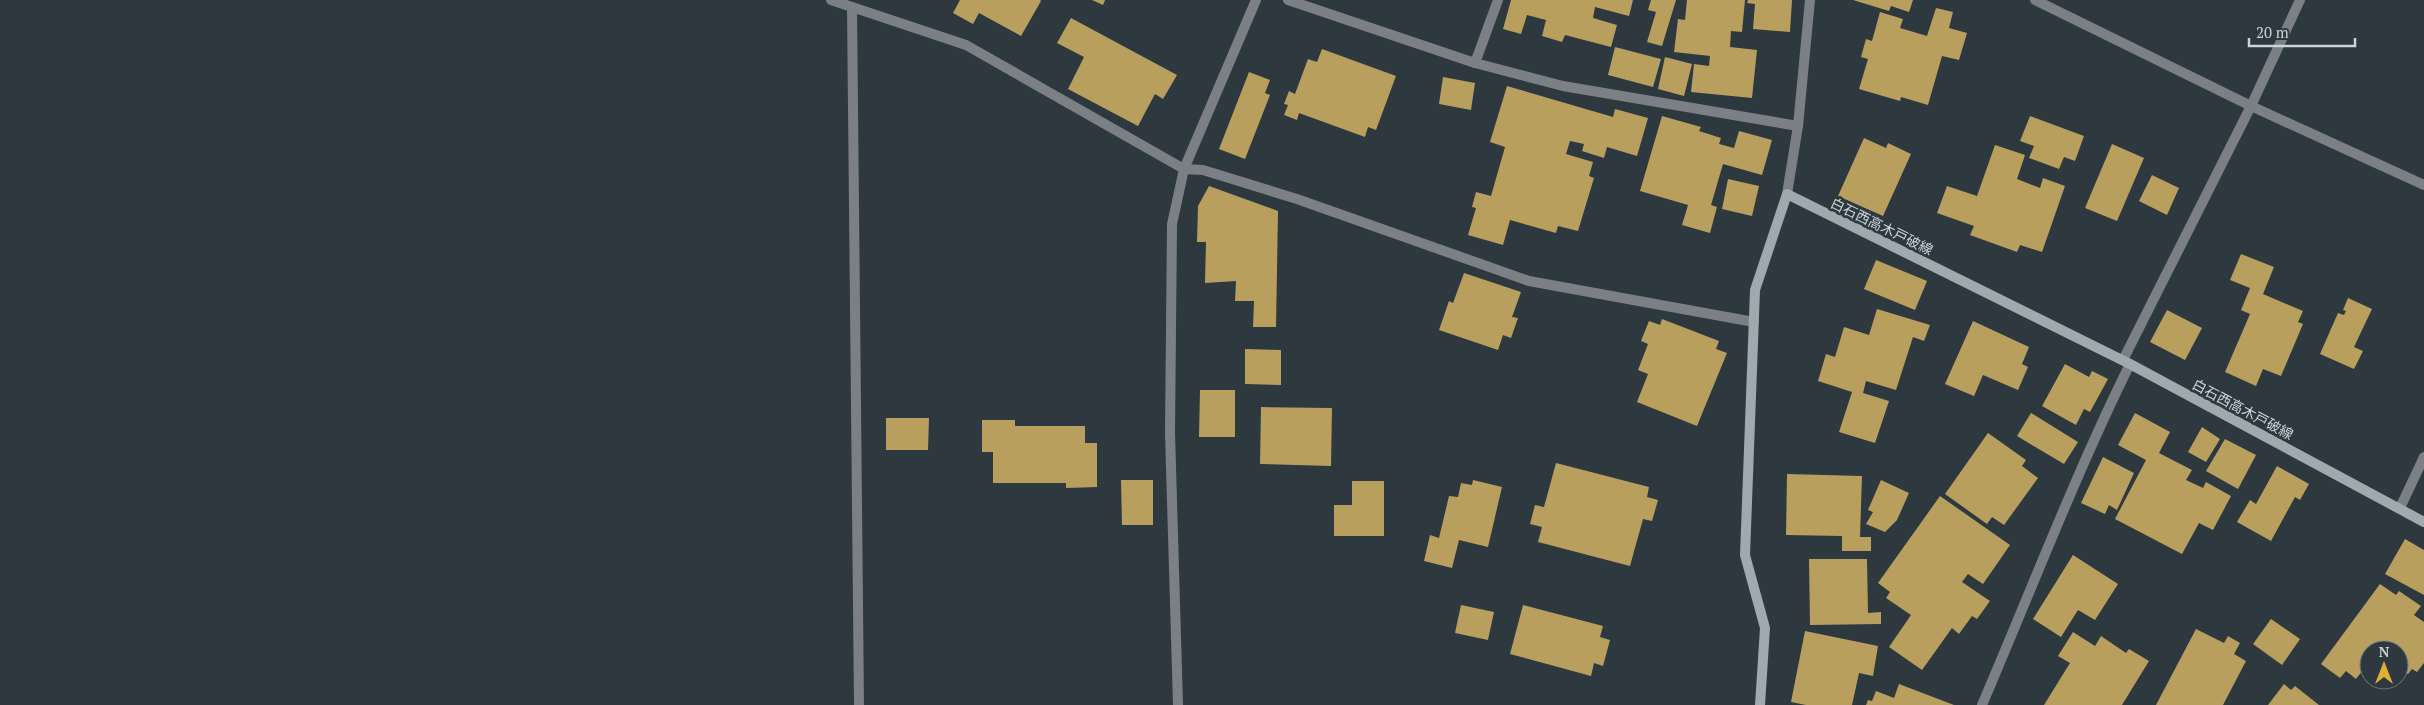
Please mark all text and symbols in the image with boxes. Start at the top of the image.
scale bar [2249,15,2355,47]
text: 20 m [2256,22,2289,42]
street label: 白石西高木戸破線 [1828,193,1936,259]
street label: 白石西高木戸破線 [2189,374,2297,444]
north arrow [2359,640,2409,690]
text: N [2379,642,2390,661]

